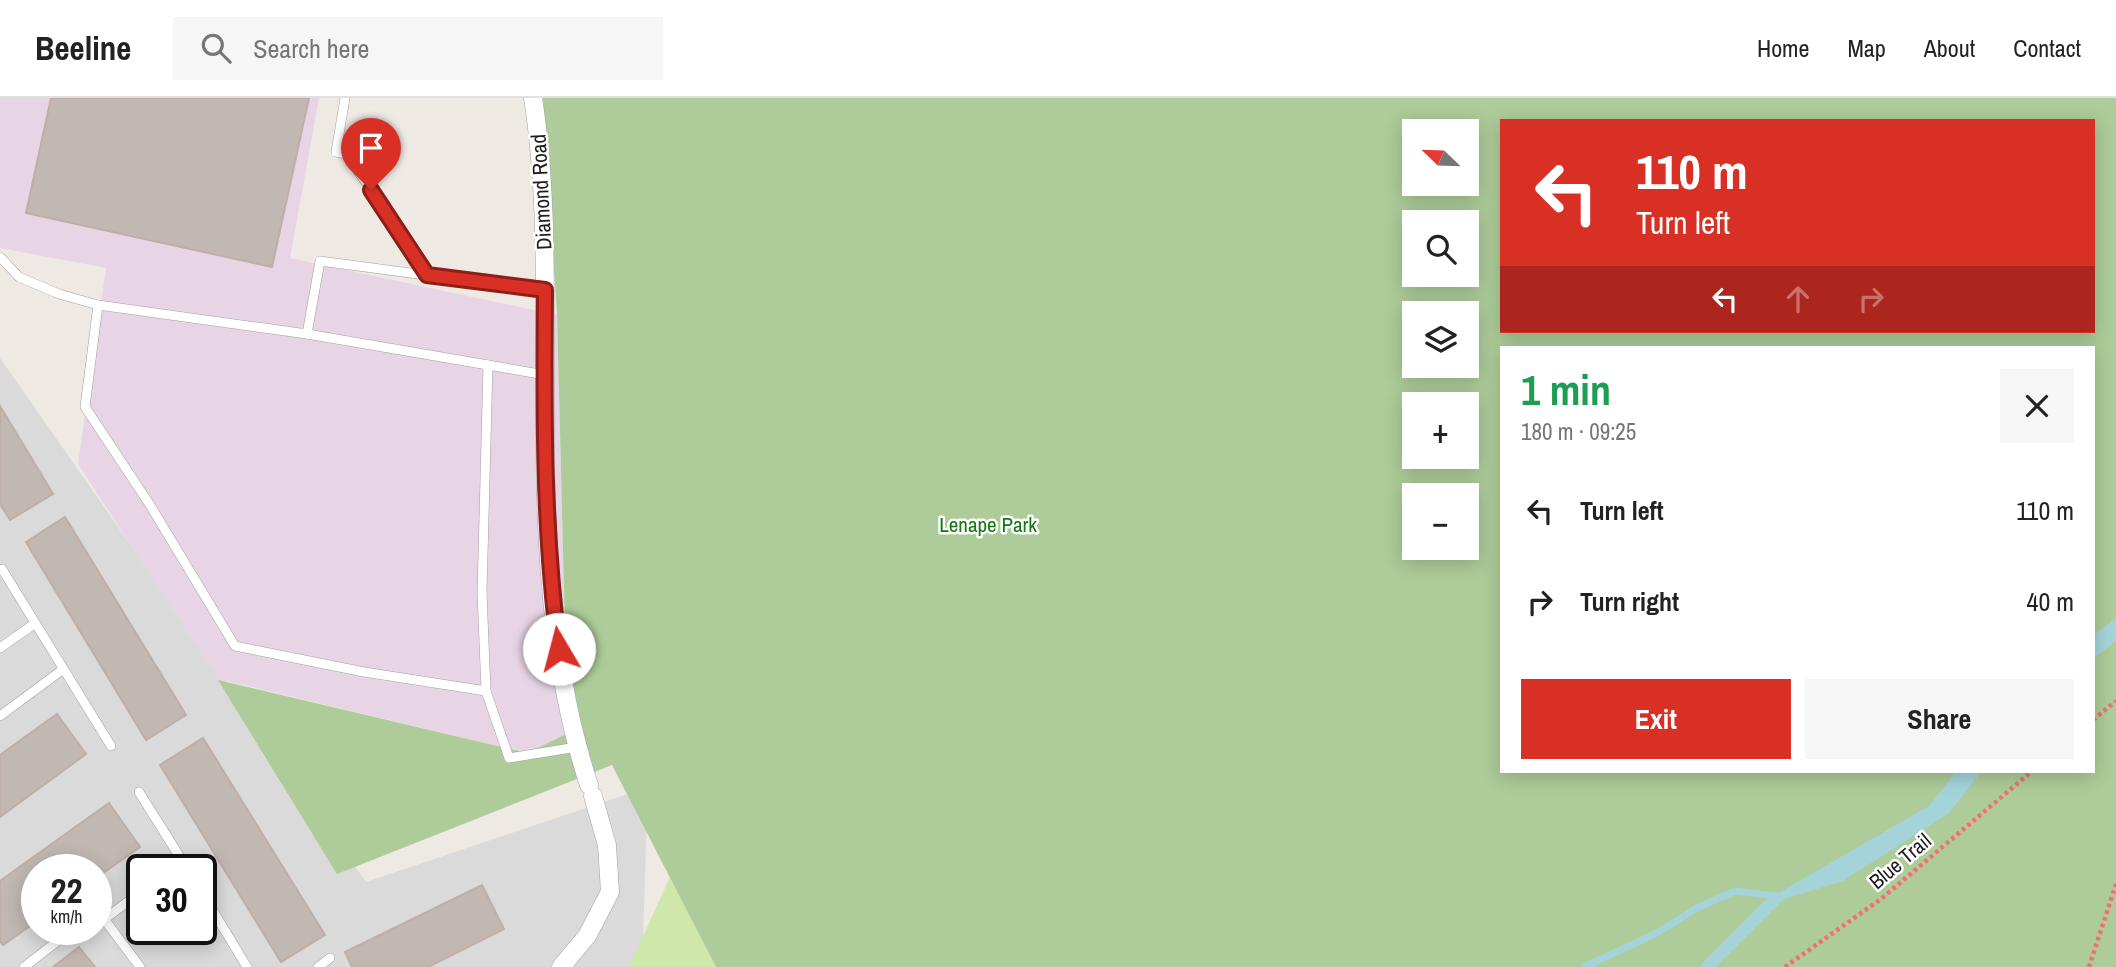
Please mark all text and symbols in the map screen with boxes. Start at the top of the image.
search box [173,17,663,80]
text: Beeline [35,26,131,70]
icon: search [197,29,235,67]
text: Search here [253,31,369,66]
text: Home [1757,32,1809,64]
text: Map [1847,32,1886,64]
text: About [1924,32,1975,64]
text: Contact [2013,32,2081,64]
pin [341,118,401,190]
north arrow [1402,119,1479,196]
map controls [1402,119,1479,560]
icon: arrive [352,129,390,167]
street label: Diamond Road [523,133,559,251]
text: 110 m [1636,138,1748,204]
icon: left [1521,147,1612,238]
text: Turn left [1636,201,1730,244]
button: search [1402,210,1479,287]
icon: left [1706,280,1744,318]
icon: ahead [1779,280,1817,318]
icon: right [1852,280,1890,318]
button: layers [1402,301,1479,378]
text: 1 min [1521,362,1611,418]
button: close [2000,369,2074,443]
button: + [1402,392,1479,469]
text: 180 m · 09:25 [1521,416,1636,447]
button: − [1402,483,1479,560]
icon: left [1521,492,1559,530]
text: Turn left [1580,493,1664,528]
text: 110 m [2016,493,2074,528]
park label: Lenape Park [939,510,1037,539]
icon: right [1521,583,1559,621]
text: Turn right [1580,584,1679,619]
text: 40 m [2027,584,2074,619]
position arrow [522,612,596,686]
button: Exit [1521,679,1791,759]
button: Share [1805,679,2074,759]
street label: Blue Trail [1863,827,1937,895]
speed limit sign: 30 [126,854,217,945]
text: 22 [51,867,82,914]
text: km/h [51,904,83,929]

